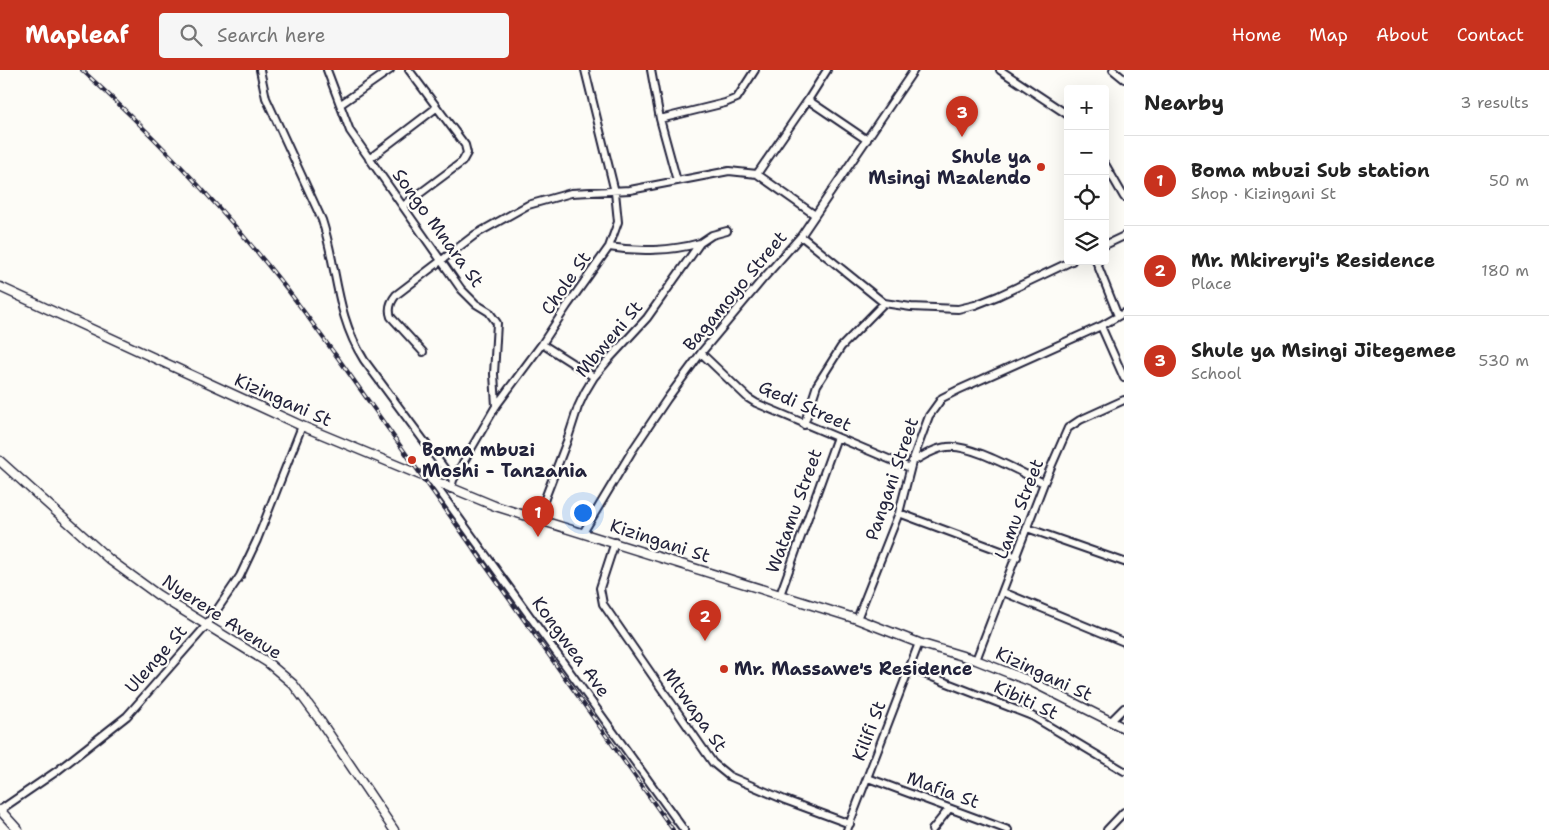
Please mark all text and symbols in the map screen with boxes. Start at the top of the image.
search box [159,13,509,58]
text: Mapleaf [25,19,129,51]
icon: search [177,21,205,49]
text: Search here [217,23,325,48]
text: Home [1232,23,1281,47]
text: Map [1309,23,1348,47]
text: About [1376,23,1429,47]
text: Contact [1457,23,1524,47]
map controls [1064,85,1109,265]
button: + [1064,85,1109,130]
text: Nearby [1144,89,1224,117]
text: 3 results [1460,92,1529,113]
pin: 3 [946,96,978,137]
button: − [1064,130,1109,175]
place label: Shule ya Msingi Mzalendo [868,145,1032,190]
text: Boma mbuzi Sub station [1191,158,1430,183]
marker: Shule ya Msingi Mzalendo [1035,161,1047,173]
street label: Songo Mnara St [387,164,489,292]
text: 1 [1156,170,1164,191]
text: 50 m [1489,170,1529,191]
button: locate [1064,175,1109,220]
text: Shop · Kizingani St [1191,183,1336,204]
button: layers [1064,220,1109,265]
street label: Bagamoyo Street [678,226,792,356]
street label: Chole St [536,247,597,319]
text: Mr. Mkireryi's Residence [1191,248,1435,273]
text: 2 [1154,260,1166,281]
text: 180 m [1481,260,1529,281]
text: Place [1191,273,1232,294]
street label: Mbweni St [570,295,648,382]
text: Shule ya Msingi Jitegemee [1191,338,1456,363]
text: 3 [1154,350,1166,371]
text: 530 m [1479,350,1529,371]
text: School [1191,363,1241,384]
street label: Kizingani St [231,368,336,432]
street label: Gedi Street [755,375,855,437]
street label: Pangani Street [860,414,924,544]
place label: Boma mbuzi Moshi - Tanzania [422,438,588,483]
street label: Watamu Street [760,445,828,577]
marker: Boma mbuzi Moshi - Tanzania [406,454,418,466]
street label: Lamu Street [989,455,1049,563]
pin: 1 [522,496,554,537]
your location [570,500,596,526]
street label: Kizingani St [607,514,713,569]
street label: Nyerere Avenue [157,569,287,665]
street label: Kongwea Ave [526,592,616,702]
pin: 2 [689,600,721,641]
street label: Ulenge St [120,620,192,698]
street label: Kizingani St [992,641,1096,707]
place label: Mr. Massawe's Residence [734,657,973,681]
street label: Mtwapa St [657,663,733,757]
marker: Mr. Massawe's Residence [718,663,730,675]
street label: Kibiti St [990,675,1062,725]
street label: Kilifi St [847,697,891,765]
street label: Mafia St [904,766,983,814]

